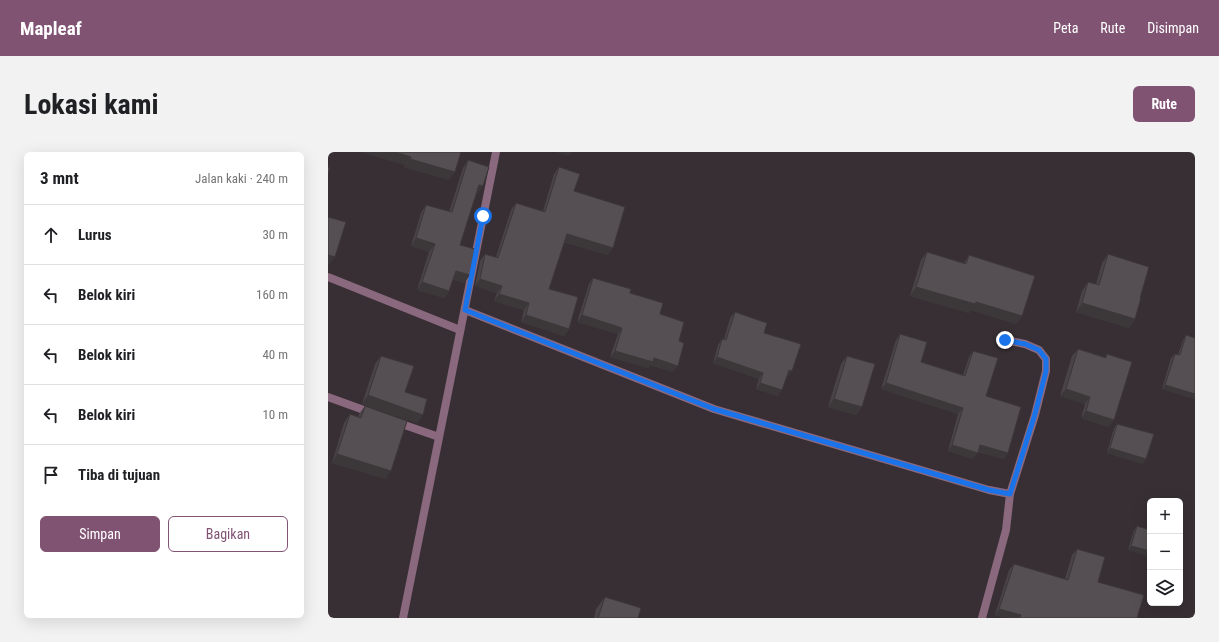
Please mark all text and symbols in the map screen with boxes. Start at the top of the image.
text: Mapleaf [20,17,82,40]
text: Peta [1053,20,1078,36]
text: Rute [1100,20,1125,36]
text: Disimpan [1147,20,1199,36]
button: Rute [1133,86,1195,122]
text: Lokasi kami [24,88,159,121]
text: 3 mnt [40,168,79,188]
text: Jalan kaki · 240 m [195,171,288,186]
route start [474,207,492,225]
icon: ahead [40,224,62,246]
text: Lurus [78,226,112,244]
text: 30 m [262,227,288,242]
icon: left [40,284,62,306]
text: Belok kiri [78,286,135,304]
text: 160 m [256,287,288,302]
route end [996,331,1014,349]
icon: left [40,344,62,366]
text: Belok kiri [78,346,135,364]
text: 40 m [262,347,288,362]
icon: left [40,404,62,426]
text: Belok kiri [78,406,135,424]
text: 10 m [262,407,288,422]
icon: arrive [40,464,62,486]
text: Tiba di tujuan [78,466,160,484]
map controls [1147,498,1183,606]
button: + [1147,498,1183,534]
button: Simpan [40,516,160,552]
button: Bagikan [168,516,288,552]
button: − [1147,534,1183,570]
button: layers [1147,570,1183,606]

